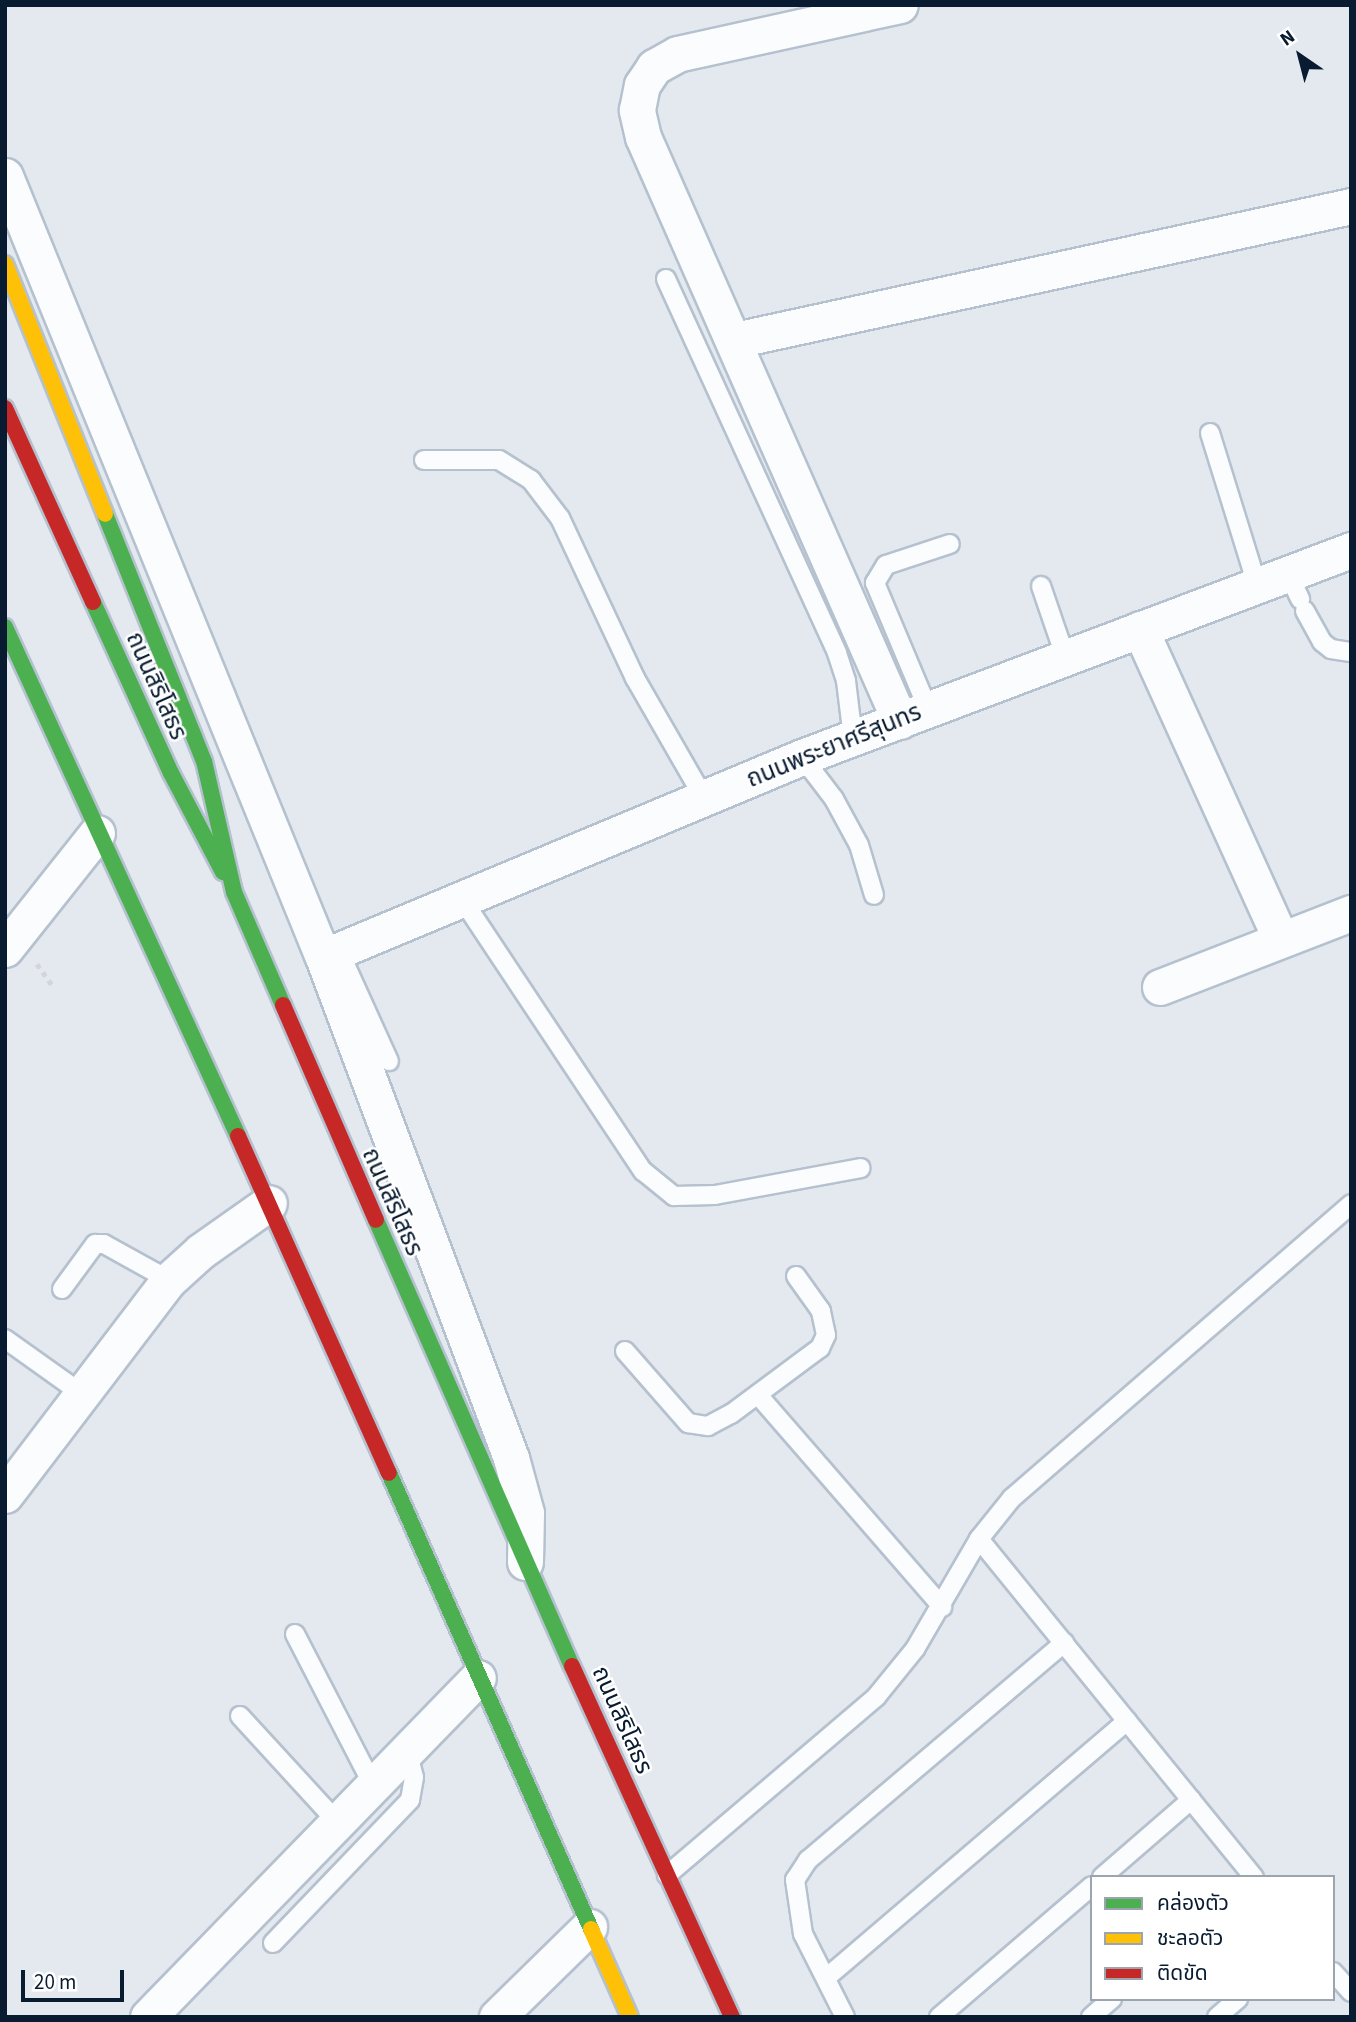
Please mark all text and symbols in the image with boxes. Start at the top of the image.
north arrow [1265,21,1335,91]
text: N [1275,24,1301,53]
street label: ถนนสิริโสธร [119,628,193,744]
street label: ถนนพระยาศรีสุนทร [742,698,926,794]
street label: ถนนสิริโสธร [355,1144,429,1260]
street label: ถนนสิริโสธร [585,1662,659,1778]
legend [1090,1875,1335,2001]
text: คล่องตัว [1157,1888,1229,1918]
text: ชะลอตัว [1157,1923,1223,1953]
scale bar [24,1955,128,1999]
text: ติดขัด [1157,1958,1208,1988]
text: 20 m [34,1967,76,1997]

